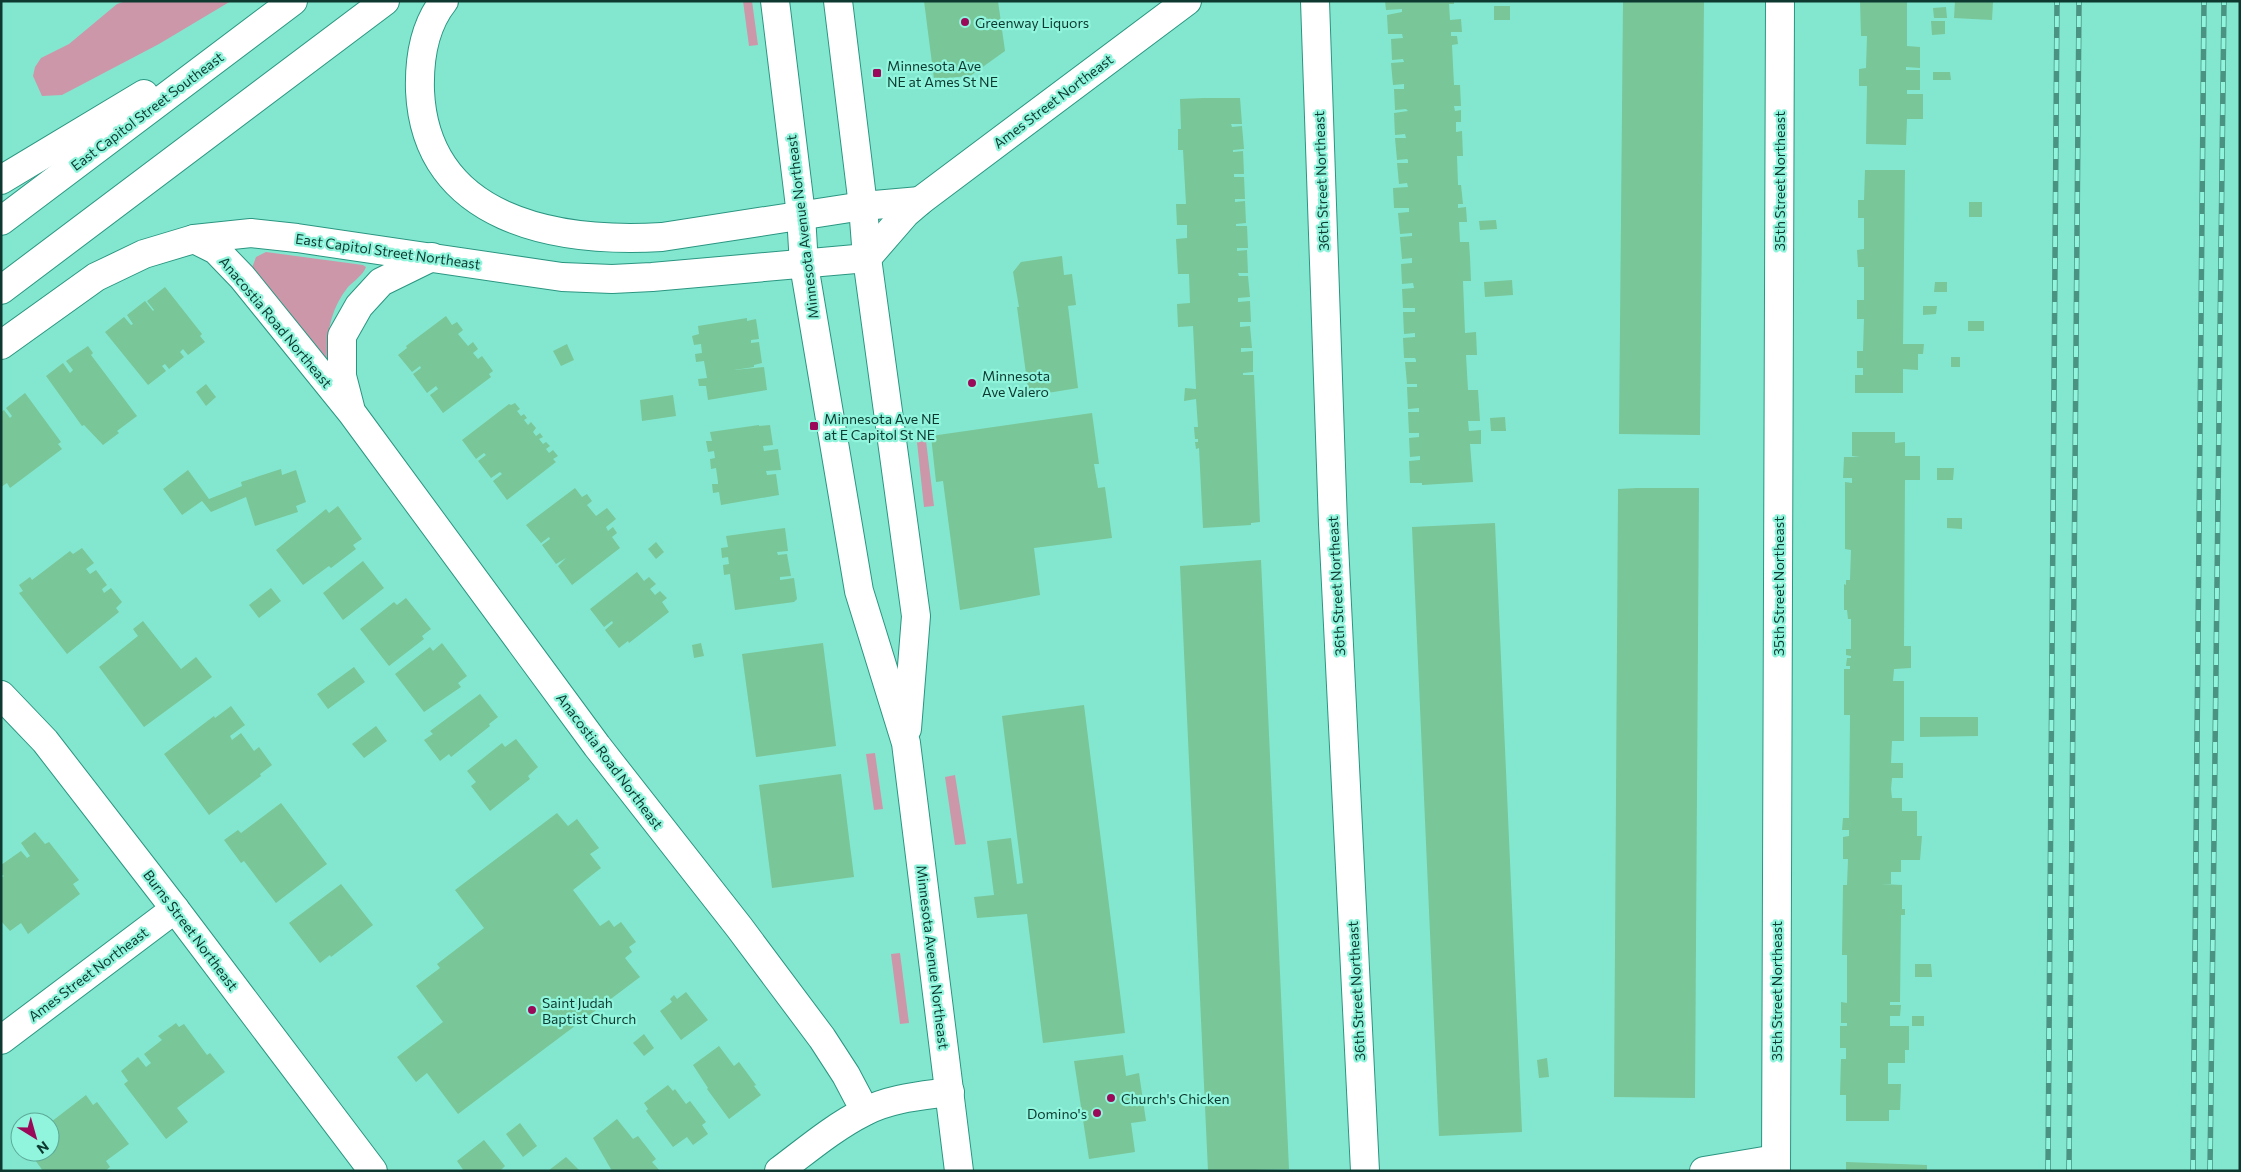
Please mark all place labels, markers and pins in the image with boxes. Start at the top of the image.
place label: Greenway Liquors [975,14,1089,31]
marker: Greenway Liquors [959,16,971,28]
place label: Minnesota Ave NE at Ames St NE [887,57,998,90]
marker: Minnesota Ave NE at Ames St NE [871,67,883,79]
place label: Minnesota Ave Valero [982,367,1050,400]
marker: Minnesota Ave Valero [966,377,978,389]
place label: Minnesota Ave NE at E Capitol St NE [824,410,940,443]
marker: Minnesota Ave NE at E Capitol St NE [808,420,820,432]
place label: Saint Judah Baptist Church [542,994,636,1027]
marker: Saint Judah Baptist Church [526,1004,538,1016]
place label: Church's Chicken [1121,1090,1229,1107]
marker: Church's Chicken [1105,1092,1117,1104]
place label: Domino's [1027,1105,1087,1122]
marker: Domino's [1091,1107,1103,1119]

